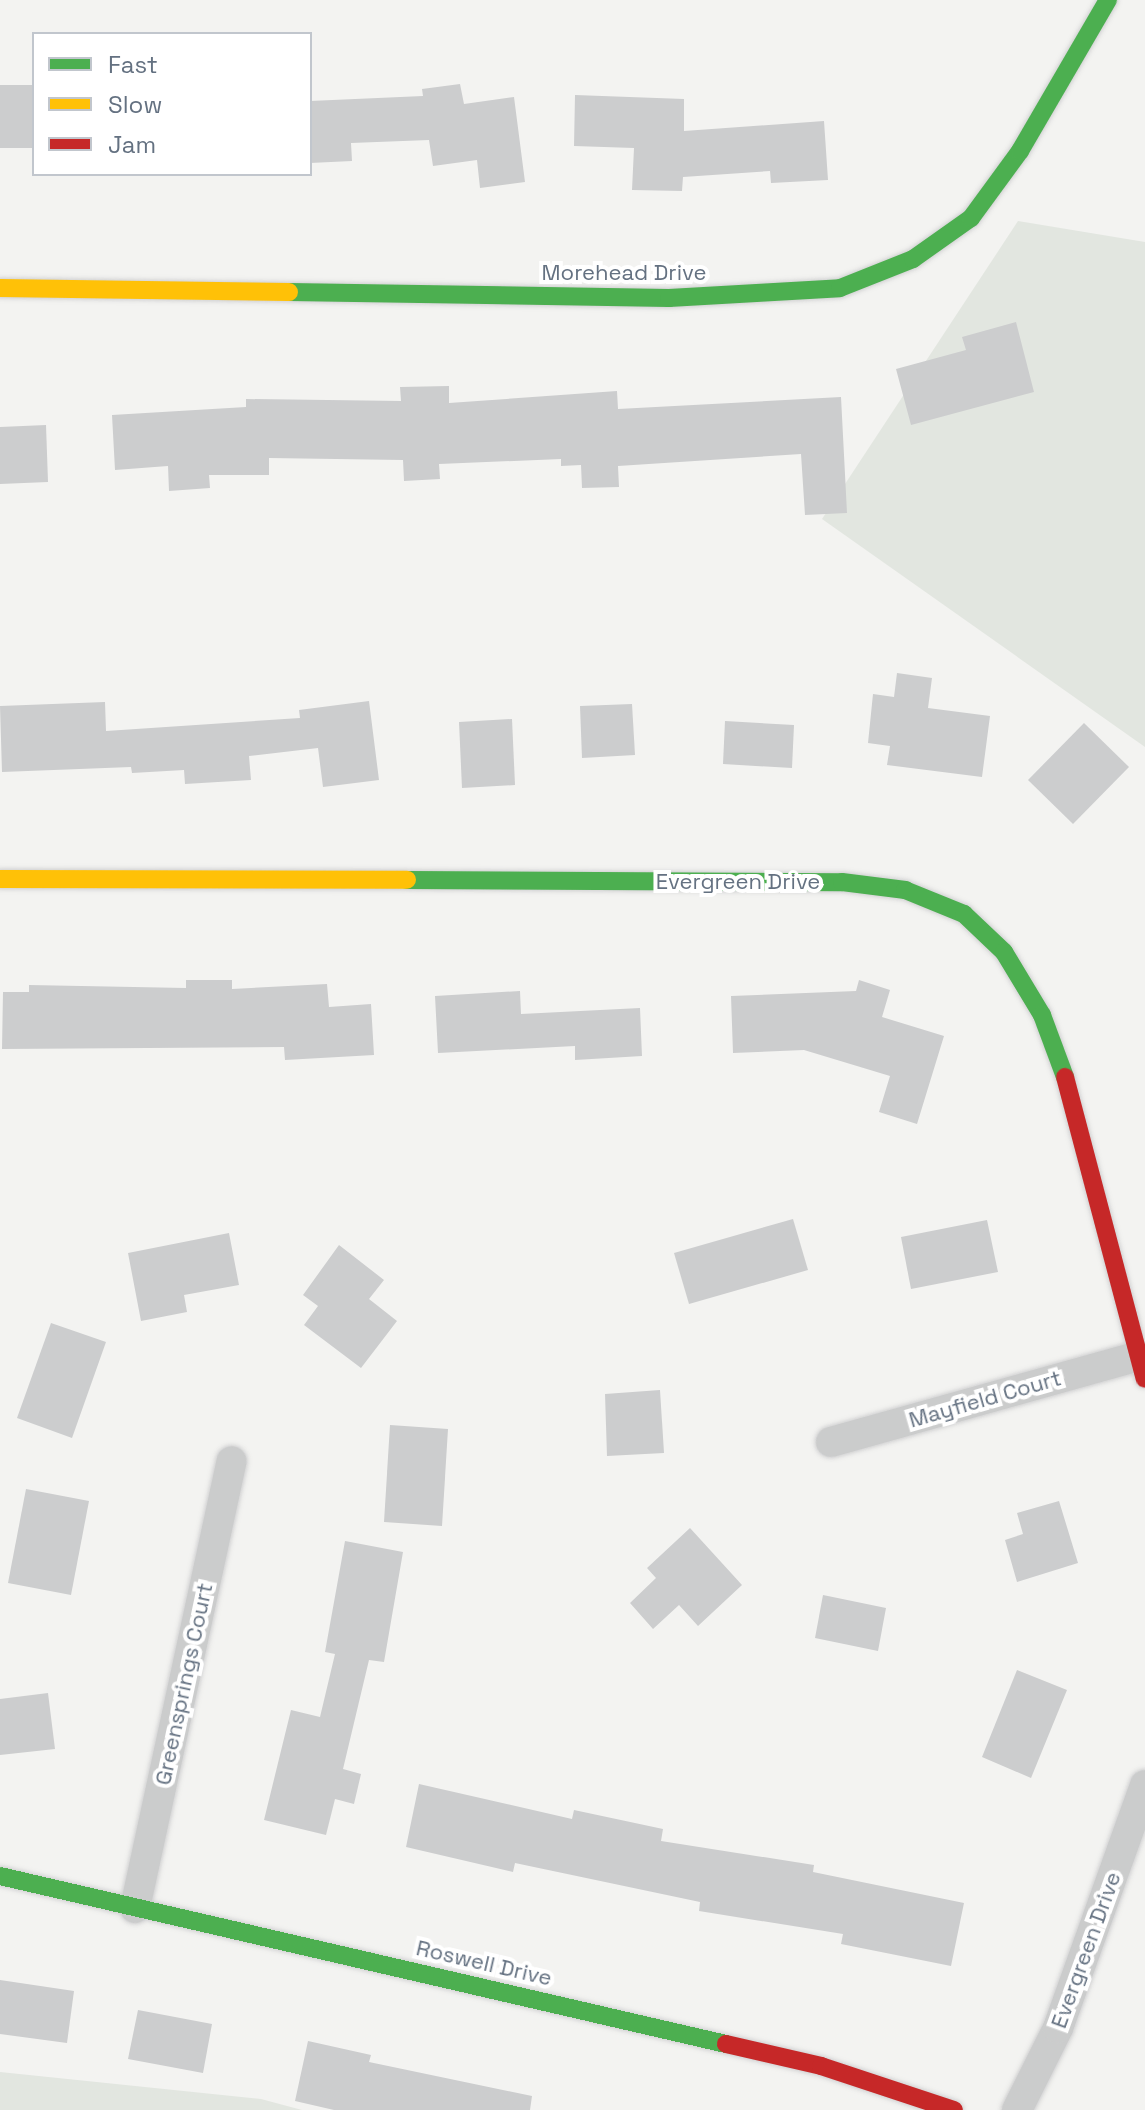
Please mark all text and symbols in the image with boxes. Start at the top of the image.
legend [32,32,312,176]
text: Fast [108,49,158,80]
text: Slow [108,89,162,120]
text: Jam [108,129,156,160]
street label: Morehead Drive [542,260,706,286]
street label: Evergreen Drive [656,869,820,895]
street label: Mayfield Court [906,1365,1064,1433]
street label: Greensprings Court [150,1581,218,1787]
street label: Evergreen Drive [1045,1868,1127,2032]
street label: Roswell Drive [414,1935,554,1991]

